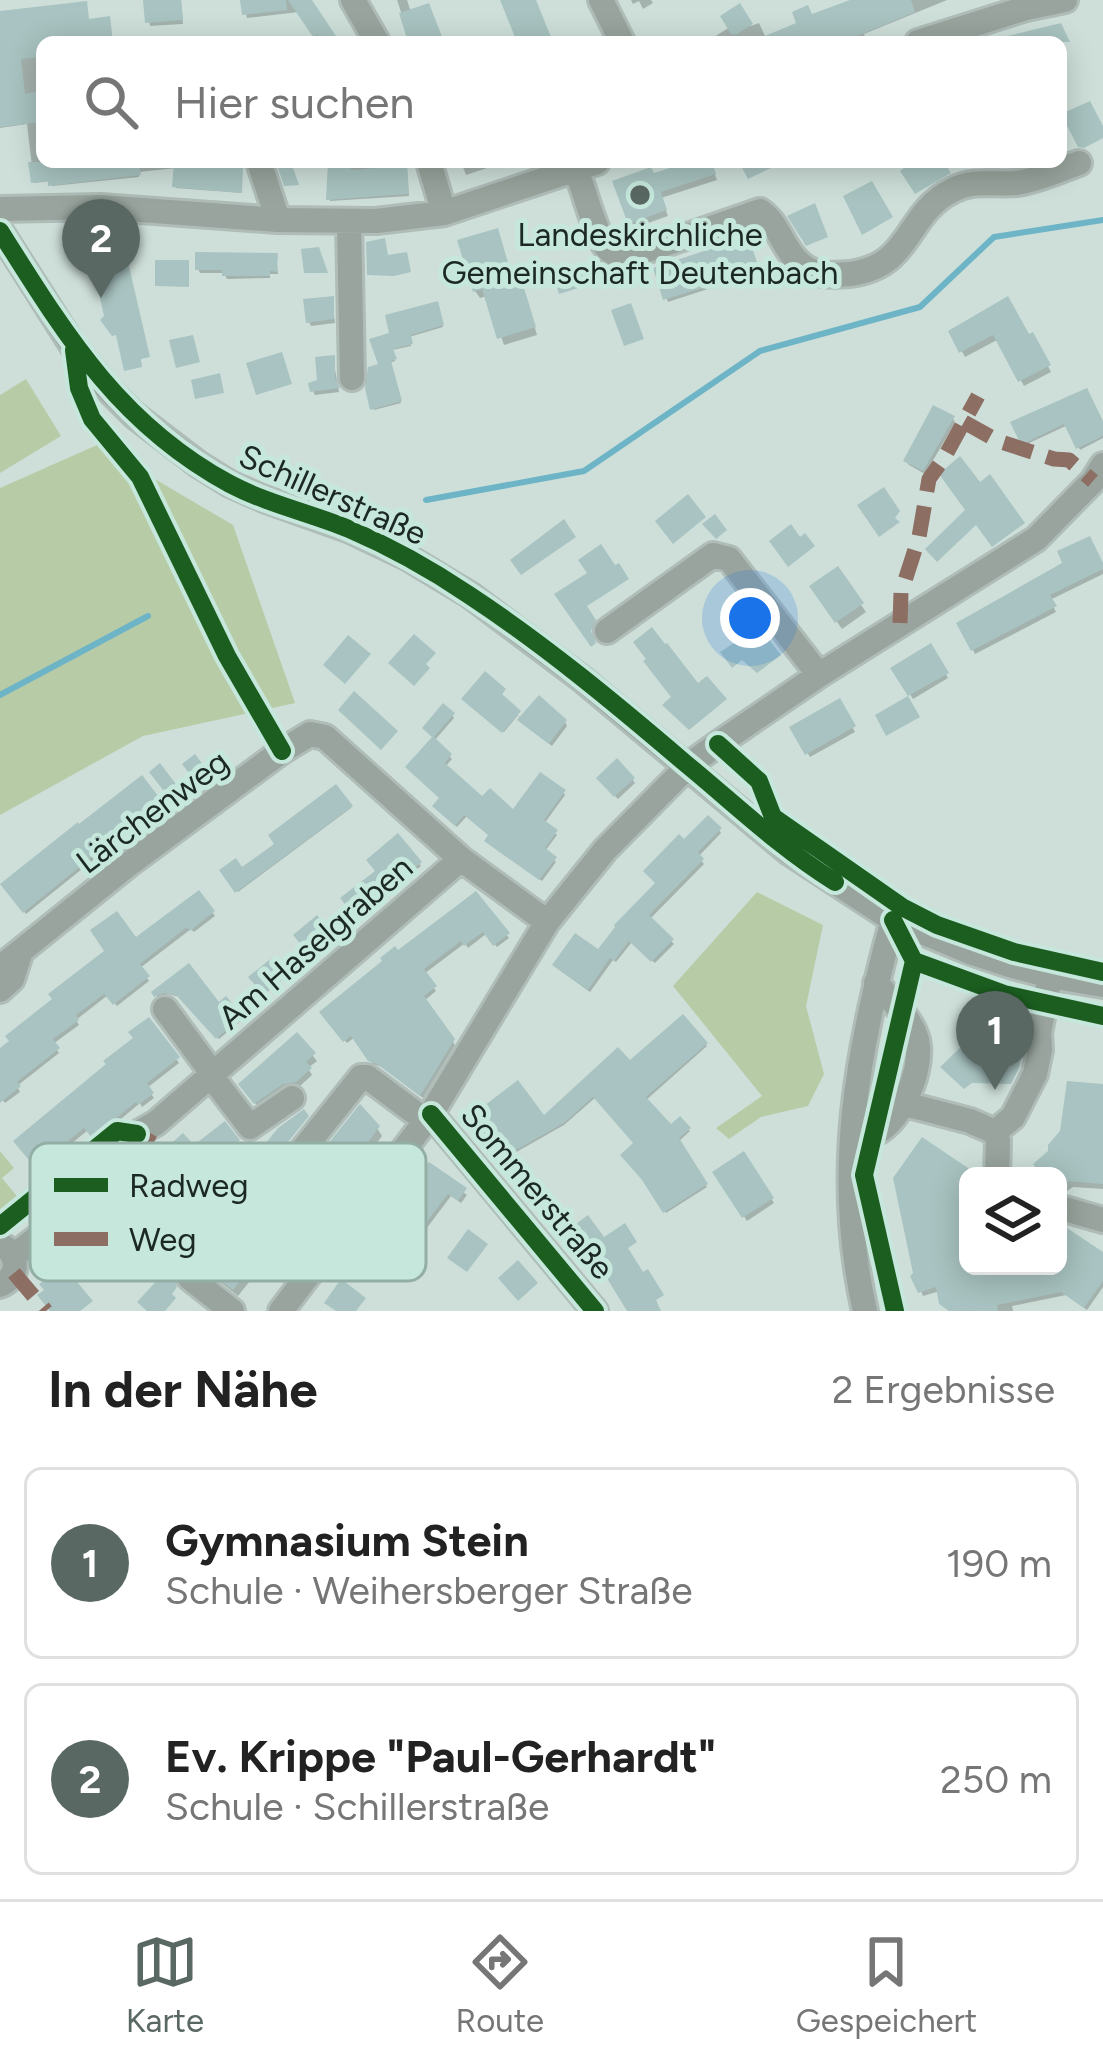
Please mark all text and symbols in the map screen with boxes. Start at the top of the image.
search box [36,36,1067,168]
icon: search [78,69,144,135]
text: Hier suchen [174,75,414,129]
marker: Landeskirchliche Gemeinschaft Deutenbach [627,182,653,208]
pin: 2 [62,199,140,298]
place label: Landeskirchliche Gemeinschaft Deutenbach [442,215,838,292]
street label: Schillerstraße [233,436,432,553]
your location [720,588,780,648]
street label: Lärchenweg [69,742,236,881]
street label: Am Haselgraben [210,848,420,1037]
pin: 1 [956,991,1034,1090]
street label: Sommerstraße [453,1096,622,1287]
legend [30,1143,426,1281]
text: Radweg [129,1166,249,1205]
map controls [959,1167,1067,1275]
button: layers [959,1167,1067,1275]
text: Weg [129,1220,197,1259]
text: In der Nähe [48,1359,318,1420]
text: 2 Ergebnisse [832,1366,1055,1413]
text: Gymnasium Stein [165,1513,529,1567]
text: 1 [82,1540,98,1587]
text: 190 m [946,1540,1052,1587]
text: Schule · Weihersberger Straße [165,1567,693,1614]
text: Ev. Krippe "Paul-Gerhardt" [165,1729,716,1783]
text: 2 [79,1756,101,1803]
text: 250 m [940,1756,1052,1803]
text: Schule · Schillerstraße [165,1783,549,1830]
tab: Karte [126,1929,204,2040]
tab: Route [456,1929,544,2040]
tab: Gespeichert [796,1929,977,2040]

